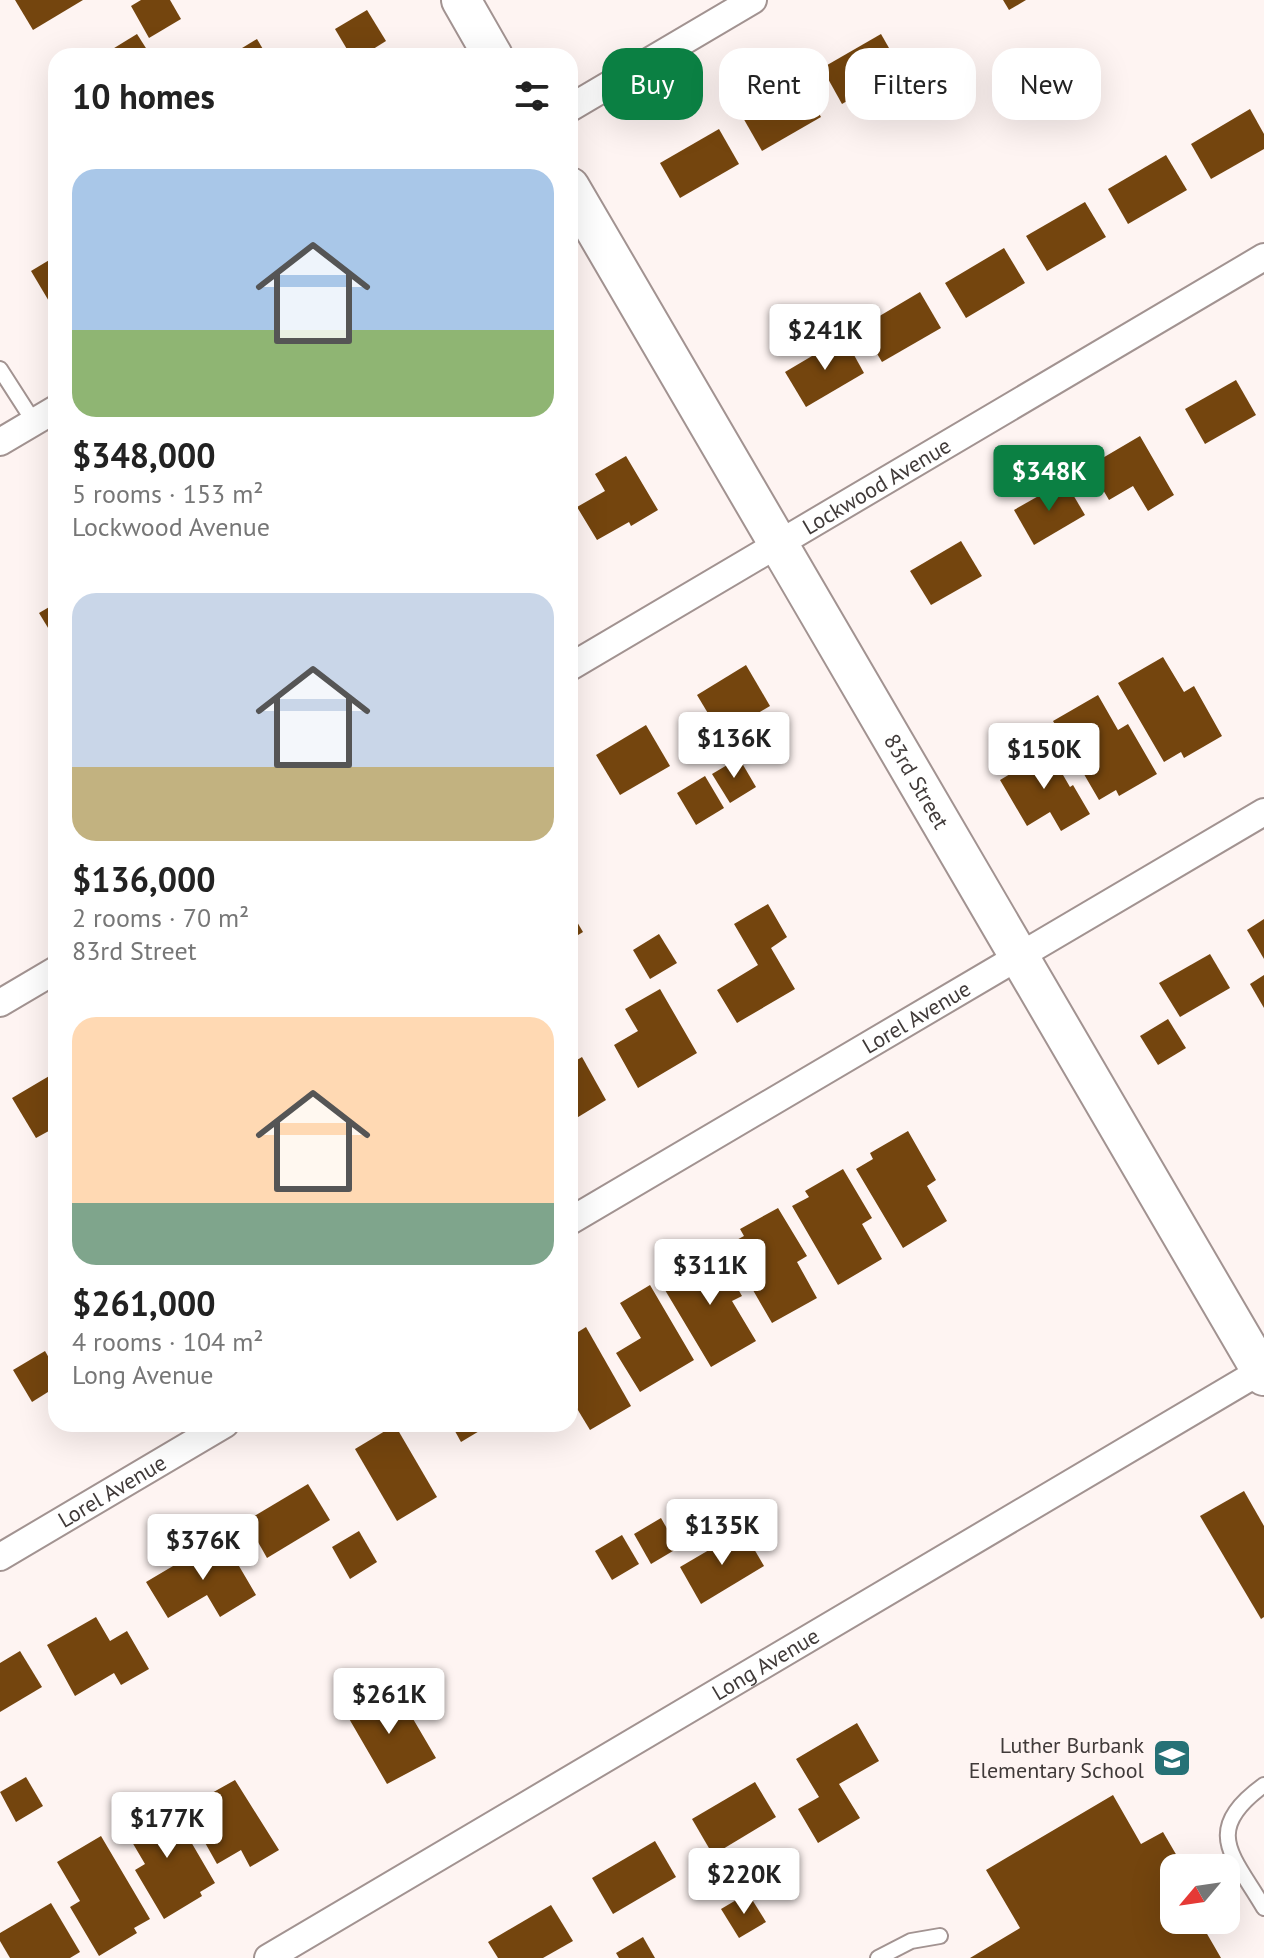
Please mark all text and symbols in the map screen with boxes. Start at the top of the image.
chip: Buy [602,48,703,120]
chip: Rent [719,48,829,120]
chip: Filters [845,48,976,120]
chip: New [992,48,1101,120]
text: 10 homes [72,74,215,118]
icon: filters [510,74,554,118]
icon: home [241,221,385,365]
pin: $241K [769,304,881,372]
text: $241K [787,313,863,346]
street label: Lockwood Avenue [797,431,956,541]
text: $348,000 [72,433,216,477]
pin: $348K [993,445,1105,513]
text: $348K [1011,454,1087,487]
text: 5 rooms · 153 m² [72,477,264,510]
text: Lockwood Avenue [72,510,270,543]
icon: home [241,645,385,789]
pin: $136K [678,712,790,780]
text: $136K [696,721,772,754]
pin: $150K [988,723,1100,791]
street label: 83rd Street [878,729,956,834]
text: $150K [1006,732,1082,765]
text: $136,000 [72,857,216,901]
text: 2 rooms · 70 m² [72,901,249,934]
text: 83rd Street [72,934,197,967]
street label: Lorel Avenue [857,974,976,1060]
icon: home [241,1069,385,1213]
pin: $311K [654,1239,766,1307]
text: $311K [672,1248,748,1281]
text: $261,000 [72,1281,216,1325]
text: 4 rooms · 104 m² [72,1325,264,1358]
text: Long Avenue [72,1358,213,1391]
street label: Lorel Avenue [53,1448,171,1534]
pin: $135K [666,1499,778,1567]
text: $135K [684,1508,760,1541]
pin: $376K [147,1514,259,1582]
text: $376K [165,1523,241,1556]
street label: Long Avenue [707,1621,824,1706]
pin: $261K [333,1668,445,1736]
text: $261K [351,1677,427,1710]
place label: Luther Burbank Elementary School [969,1731,1145,1784]
school or university icon: Luther Burbank Elementary School [1151,1737,1193,1779]
pin: $177K [111,1792,223,1860]
text: $177K [129,1801,205,1834]
pin: $220K [688,1848,800,1916]
north arrow [1160,1854,1240,1934]
map controls [1160,1854,1240,1934]
text: $220K [706,1857,782,1890]

